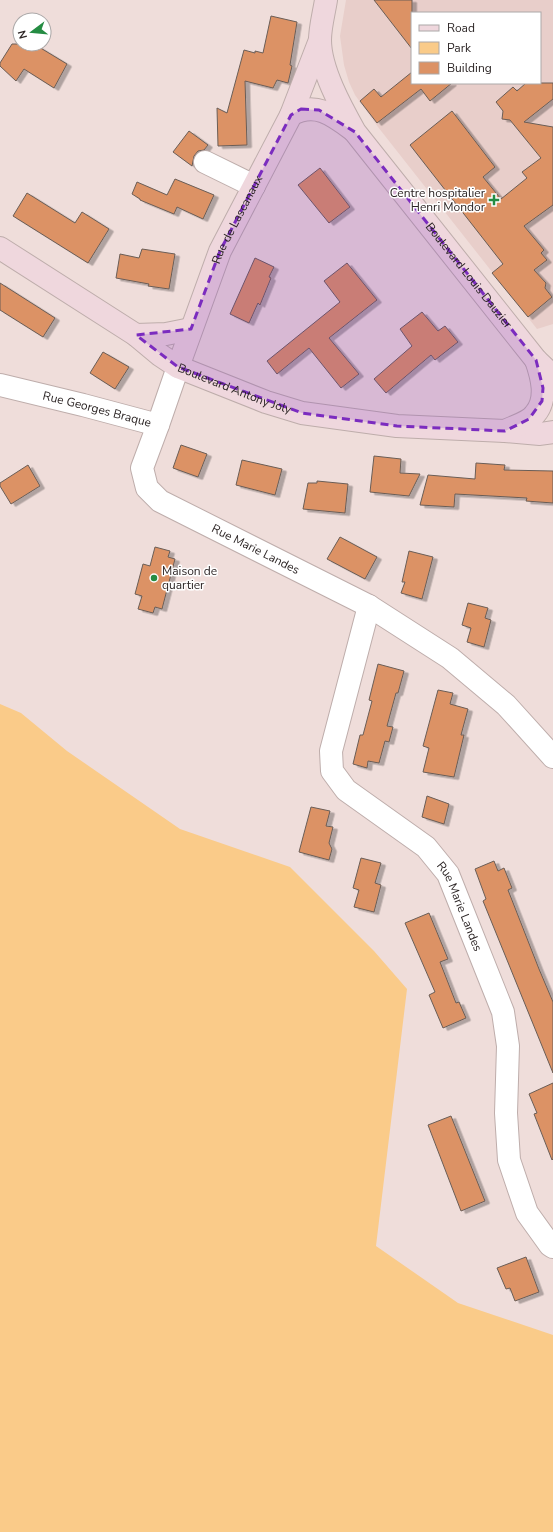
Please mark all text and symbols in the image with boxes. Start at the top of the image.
north arrow [12,12,52,52]
legend [411,12,541,84]
text: Road [447,20,475,36]
text: N [15,29,31,41]
text: Park [447,40,472,56]
text: Building [447,60,492,76]
street label: Rue de Lascanaux [208,172,266,266]
place label: Centre hospitalier Henri Mondor [390,185,486,215]
marker: Centre hospitalier Henri Mondor [488,194,500,206]
street label: Boulevard Louis Dauzier [422,219,516,332]
street label: Boulevard Antony Joly [175,360,294,418]
street label: Rue Georges Braque [41,388,153,431]
street label: Rue Marie Landes [209,520,303,578]
place label: Maison de quartier [162,563,217,593]
marker: Maison de quartier [149,573,159,583]
street label: Rue Marie Landes [433,858,486,954]

